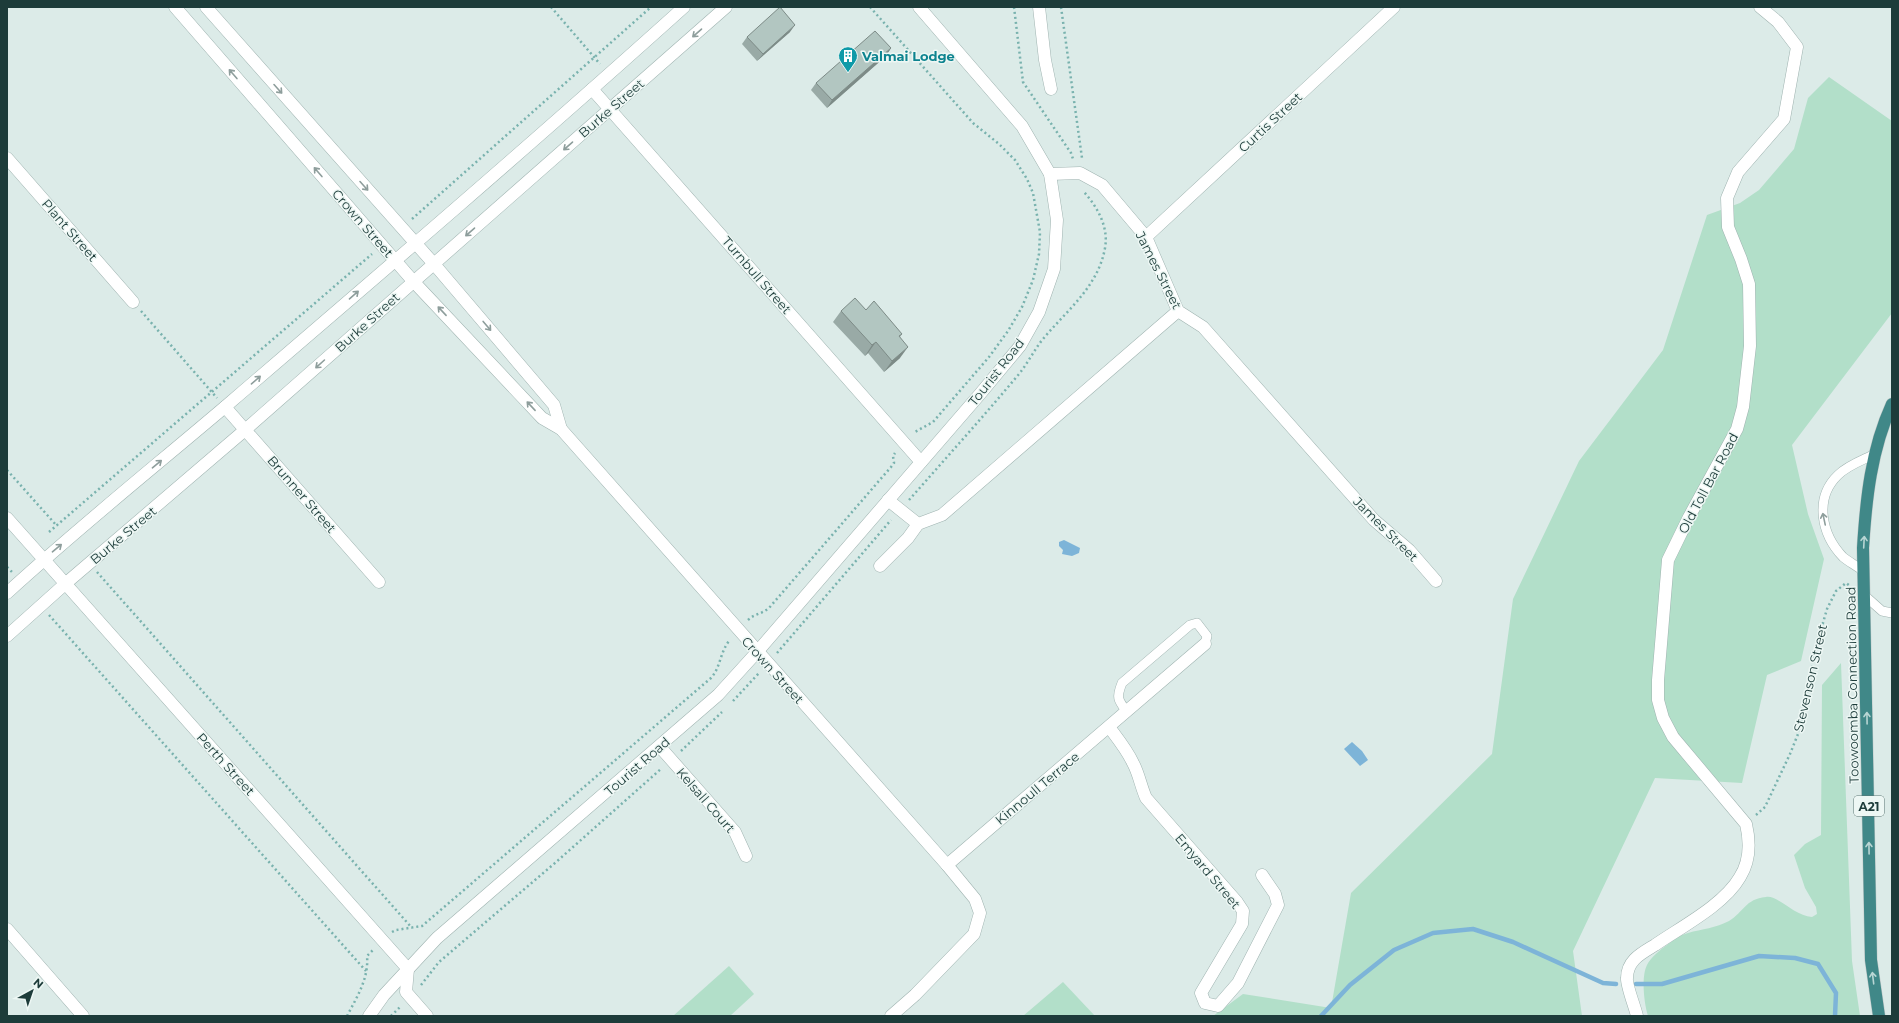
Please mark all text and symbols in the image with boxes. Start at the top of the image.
one-way arrow [692,28,702,37]
building icon: Valmai Lodge [837,45,859,73]
place label: Valmai Lodge [861,48,955,64]
one-way arrow [228,69,238,79]
street label: Burke Street [575,75,647,141]
one-way arrow [274,83,283,94]
street label: Curtis Street [1235,89,1305,155]
one-way arrow [562,142,573,151]
one-way arrow [314,167,323,177]
one-way arrow [360,181,369,191]
street label: Crown Street [329,186,397,260]
street label: Plant Street [39,196,101,264]
one-way arrow [465,228,475,237]
street label: James Street [1132,228,1185,311]
street label: Turnbull Street [719,233,795,317]
street label: Burke Street [331,289,403,355]
one-way arrow [349,291,359,300]
one-way arrow [437,306,446,316]
one-way arrow [482,321,491,331]
street label: Tourist Road [965,335,1027,409]
one-way arrow [315,359,325,368]
one-way arrow [250,376,261,385]
one-way arrow [526,401,535,411]
street label: Old Toll Bar Road [1675,430,1741,536]
street label: Brunner Street [264,452,340,536]
one-way arrow [151,460,162,469]
street label: James Street [1350,493,1422,565]
street label: Burke Street [87,503,159,567]
one-way arrow [1820,513,1828,526]
one-way arrow [1860,536,1867,549]
one-way arrow [52,544,62,553]
street label: Toowoomba Connection Road [1842,586,1862,784]
street label: Stevenson Street [1790,622,1830,734]
street label: Crown Street [739,633,807,707]
one-way arrow [1863,712,1871,725]
street label: Perth Street [194,729,258,799]
street label: Tourist Road [601,733,673,799]
street label: Kinnoull Terrace [992,748,1082,828]
street label: Kelsall Court [673,764,739,836]
road number: A21 [1854,796,1884,816]
street label: Emyard Street [1172,830,1244,912]
one-way arrow [1865,842,1873,855]
north arrow [12,971,52,1011]
one-way arrow [1869,971,1877,984]
text: N [31,975,46,992]

